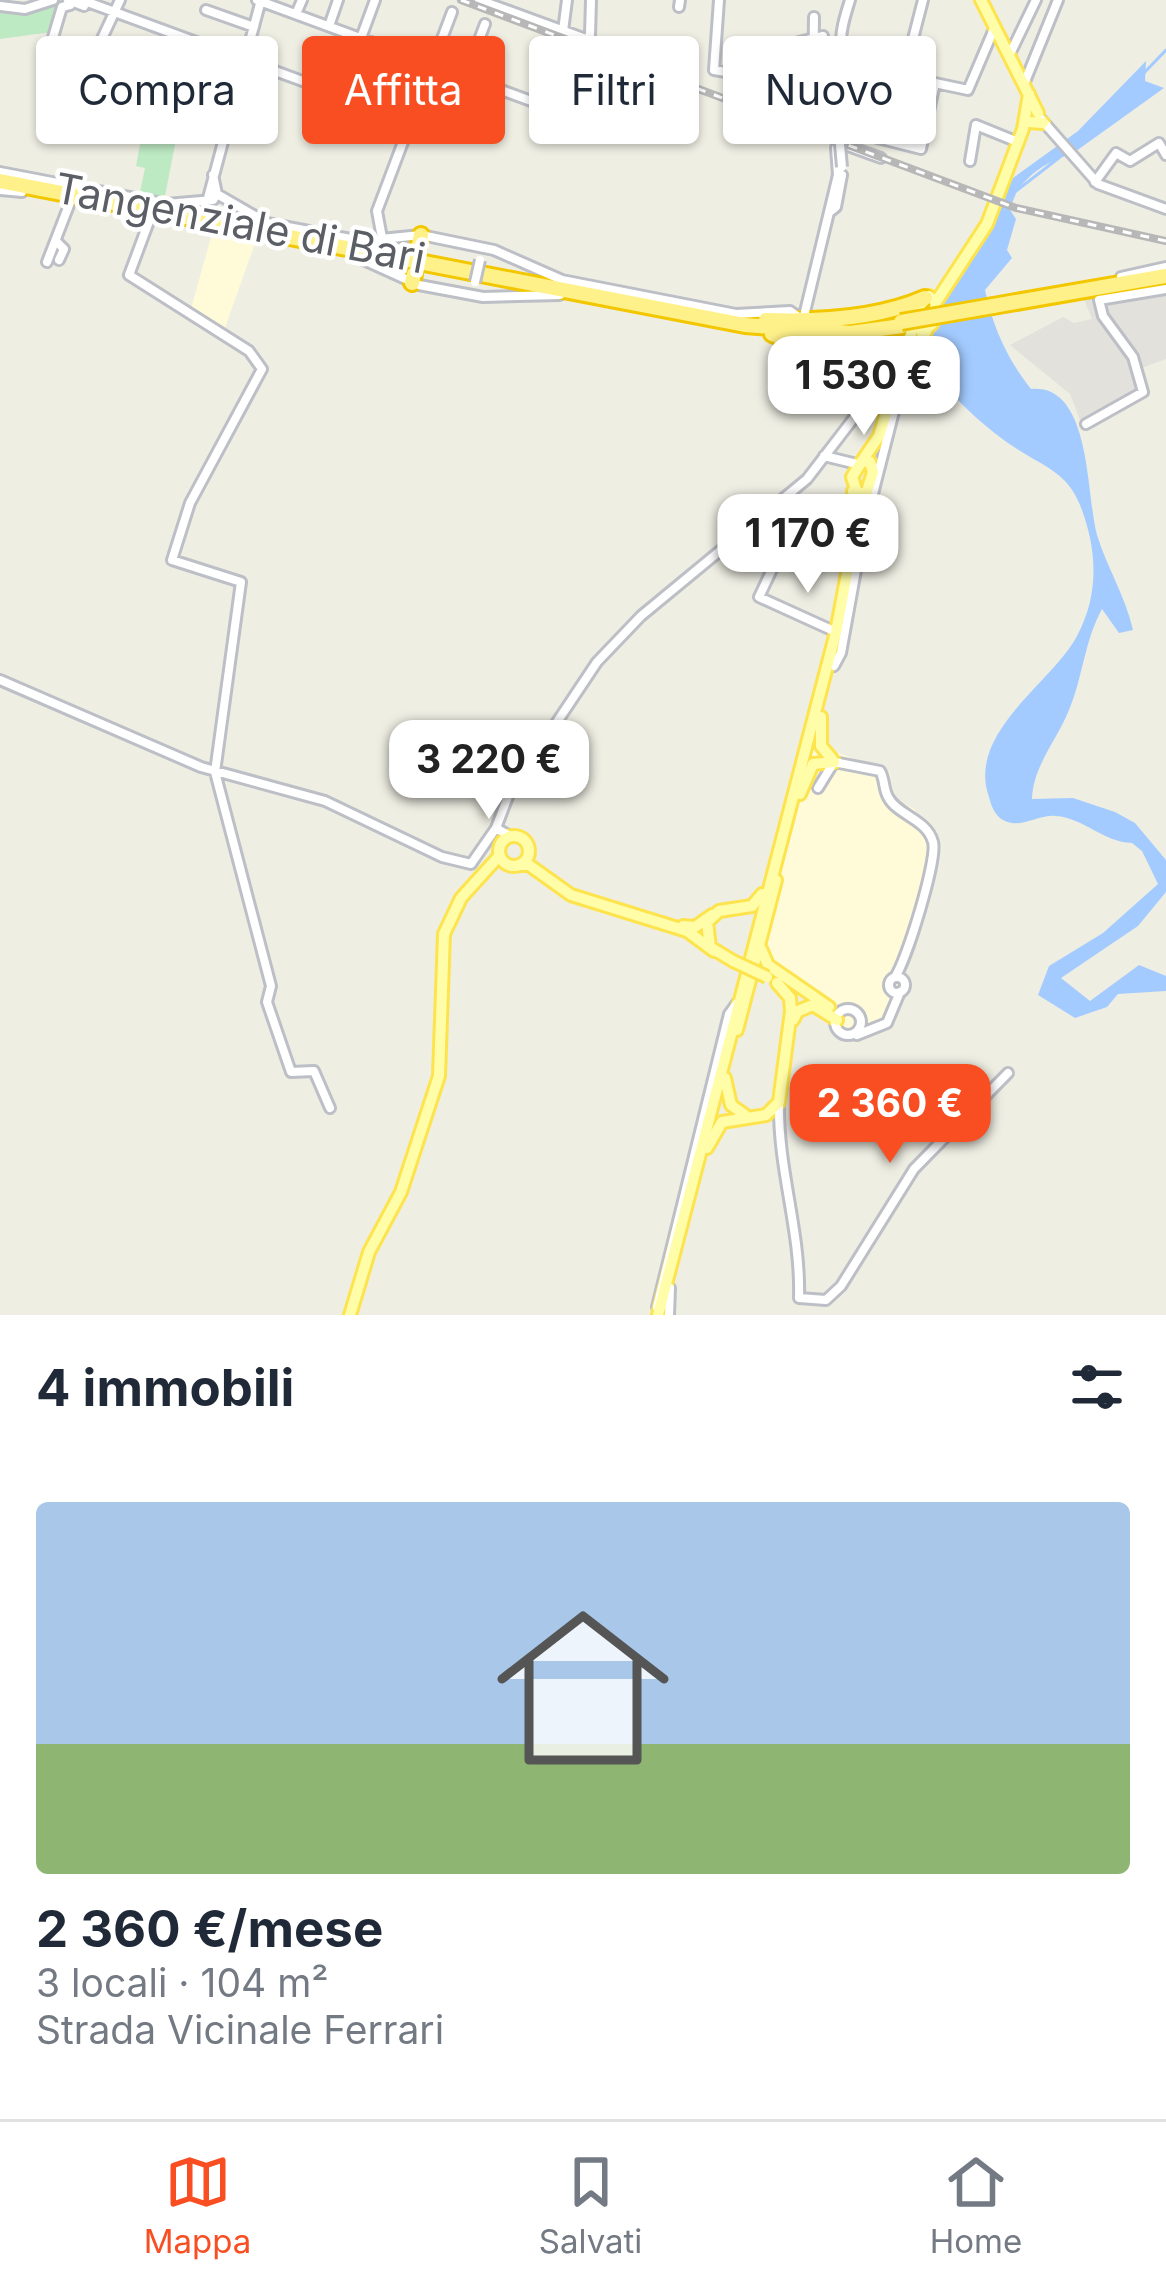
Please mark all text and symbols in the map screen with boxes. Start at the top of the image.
chip: Compra [36,36,278,144]
chip: Affitta [302,36,505,144]
chip: Filtri [529,36,699,144]
chip: Nuovo [723,36,936,144]
street label: Tangenziale di Bari [51,162,430,283]
pin: 1 530 € [753,336,975,438]
text: 1 530 € [795,351,933,398]
pin: 1 170 € [697,494,919,596]
text: 1 170 € [744,509,872,556]
pin: 3 220 € [378,720,600,822]
text: 3 220 € [416,735,562,782]
pin: 2 360 € [779,1064,1001,1166]
text: 2 360 € [817,1079,963,1126]
icon: filters [1064,1354,1130,1420]
text: 4 immobili [36,1357,294,1418]
icon: home [475,1580,691,1796]
text: 2 360 €/mese [36,1898,383,1959]
text: 3 locali · 104 m² [36,1959,329,2006]
text: Strada Vicinale Ferrari [36,2006,444,2053]
tab: Mappa [144,2149,251,2261]
tab: Salvati [539,2149,642,2261]
tab: Home [930,2149,1022,2261]

